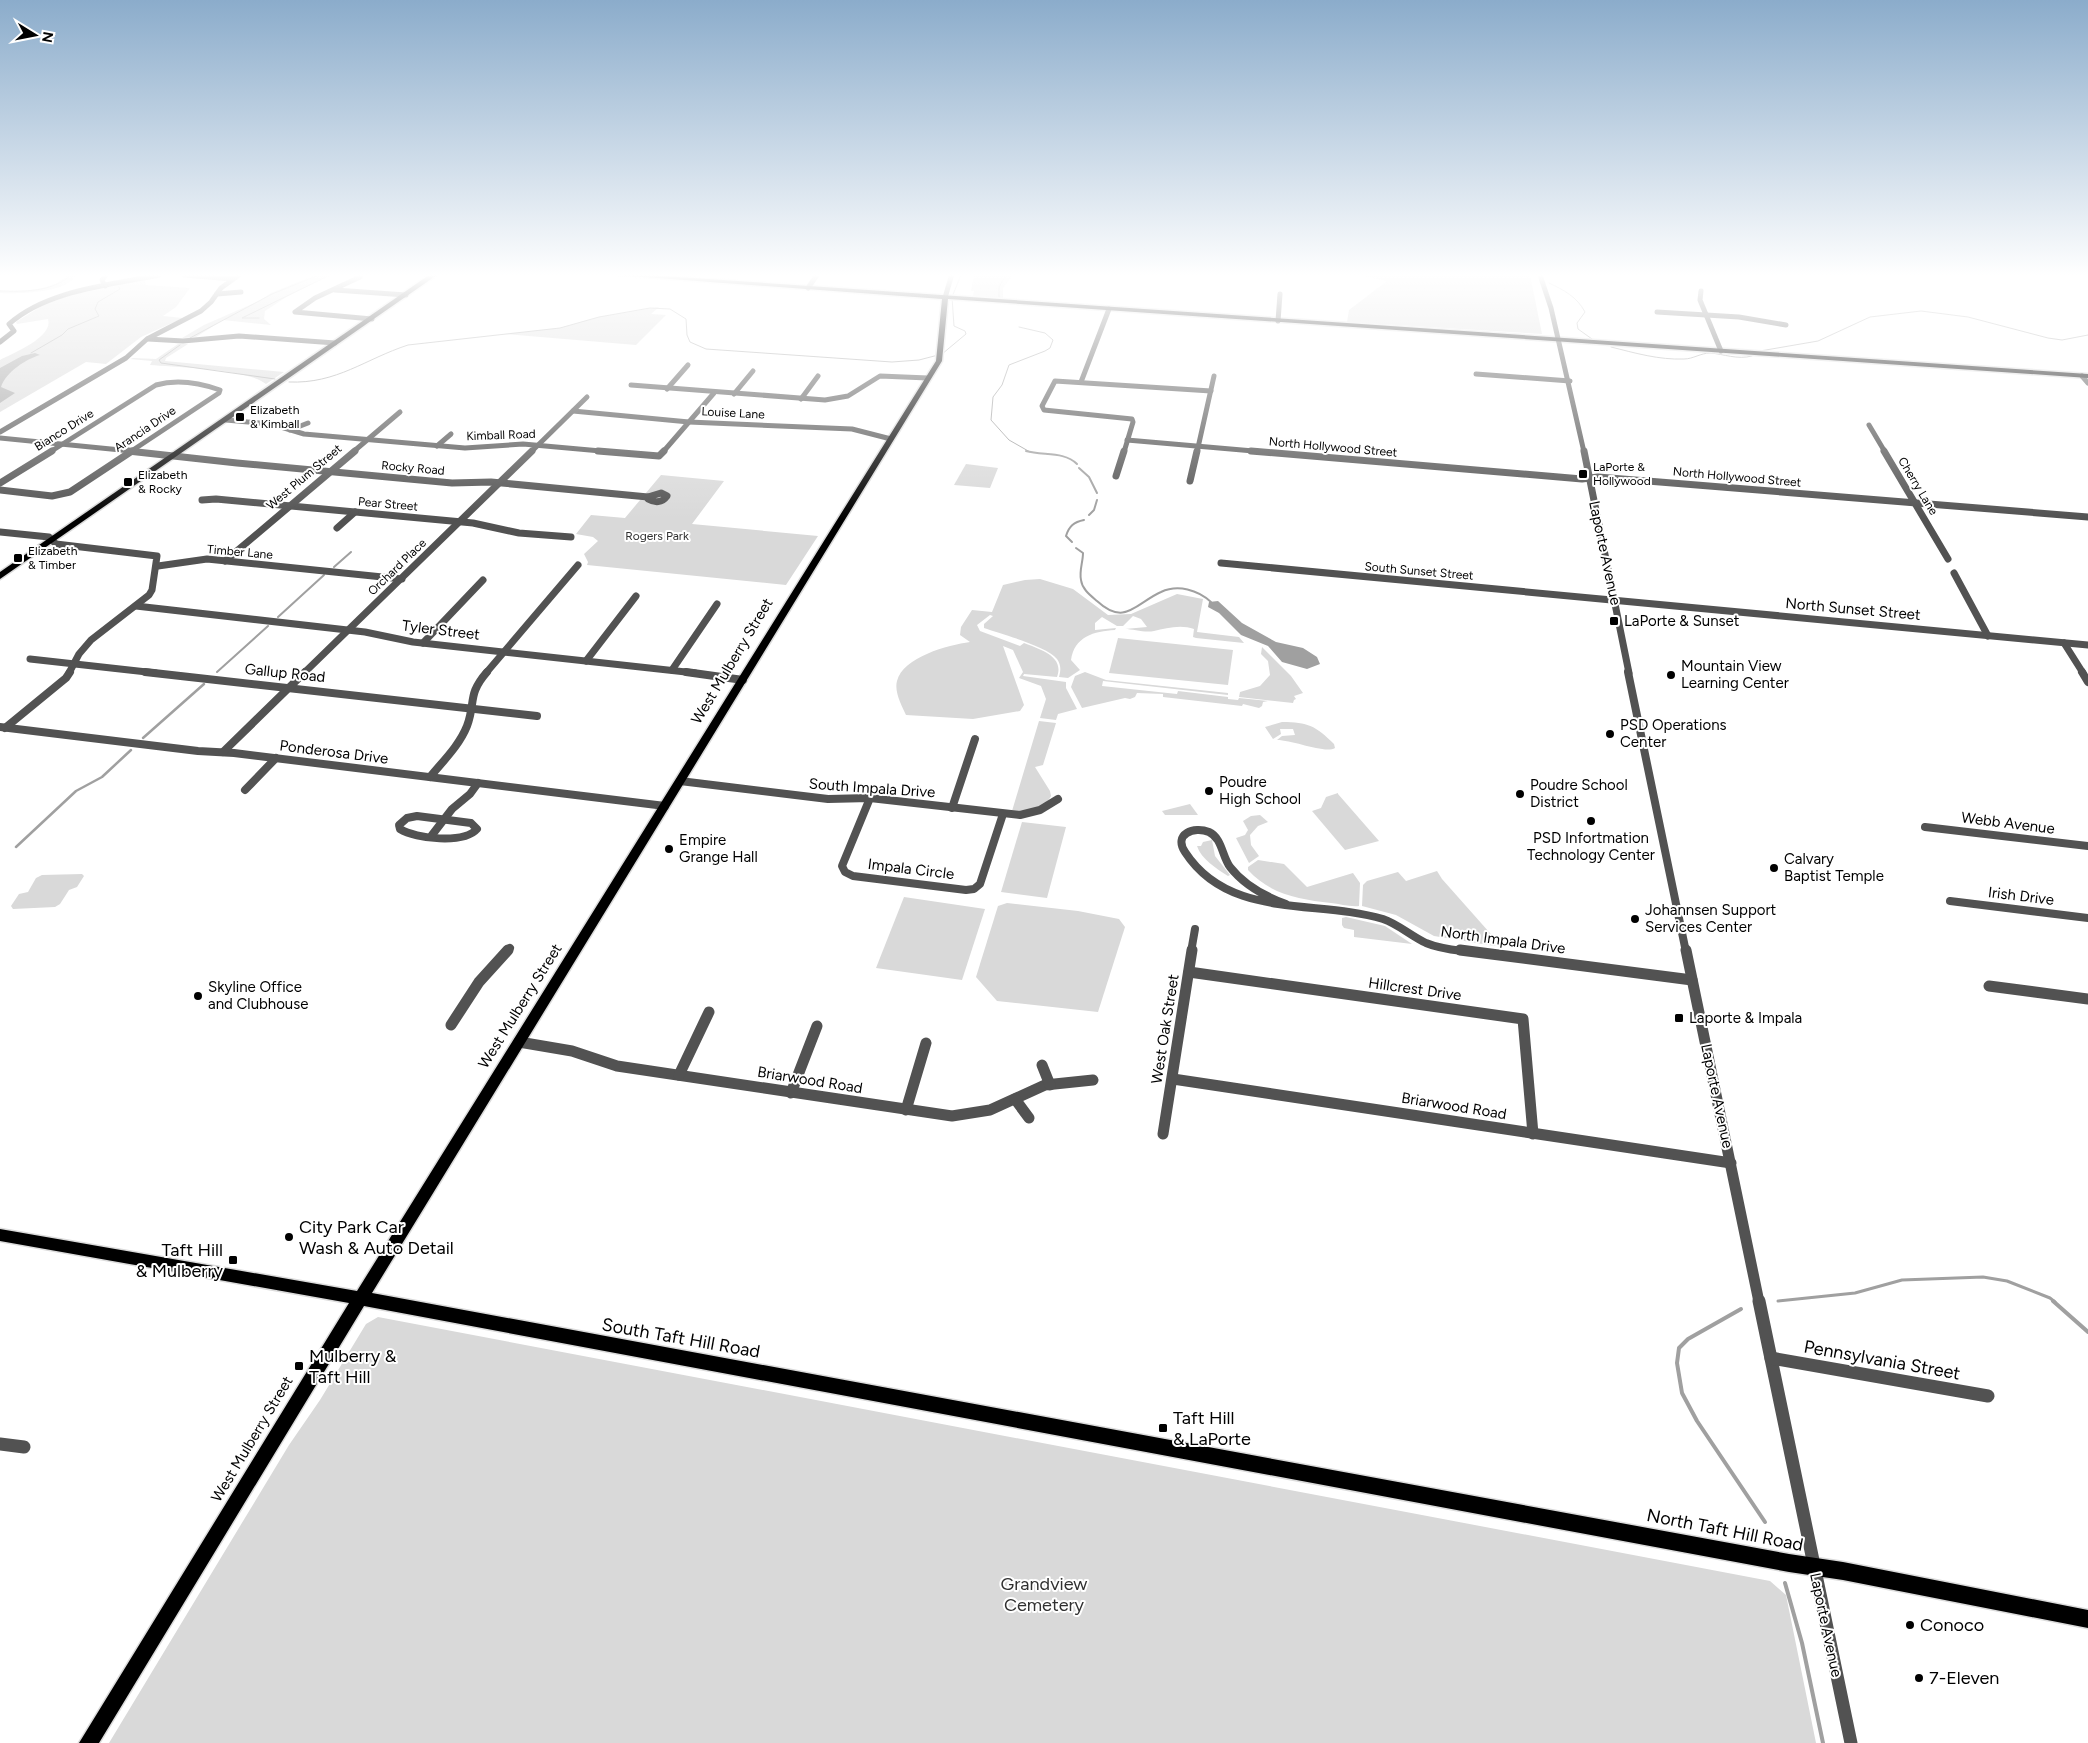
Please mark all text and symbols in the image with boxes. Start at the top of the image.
north arrow [10,10,60,60]
text: N [38,30,57,44]
street label: Arancia Drive [112,403,179,455]
place label: Elizabeth & Kimball [250,403,300,431]
street label: Louise Lane [701,404,765,422]
street label: Bianco Drive [32,406,97,454]
marker: Elizabeth & Kimball [234,411,246,423]
street label: Kimball Road [466,427,536,443]
street label: North Hollywood Street [1268,434,1398,460]
street label: West Plum Street [264,441,345,512]
street label: Cherry Lane [1895,455,1941,518]
street label: Rocky Road [381,458,445,478]
place label: LaPorte & Hollywood [1593,460,1651,488]
street label: North Hollywood Street [1672,464,1802,490]
place label: Elizabeth & Rocky [138,468,188,496]
marker: LaPorte & Hollywood [1577,468,1589,480]
marker: Elizabeth & Rocky [122,476,134,488]
street label: Pear Street [357,494,419,514]
street label: Laporte Avenue [1585,499,1625,607]
park label: Rogers Park [625,529,689,543]
street label: Orchard Place [365,535,429,598]
street label: Timber Lane [207,542,274,562]
place label: Elizabeth & Timber [28,544,78,572]
marker: Elizabeth & Timber [12,552,24,564]
street label: South Sunset Street [1364,559,1474,583]
street label: North Sunset Street [1785,594,1922,624]
street label: West Mulberry Street [687,595,777,727]
place label: LaPorte & Sunset [1624,612,1740,630]
marker: LaPorte & Sunset [1608,615,1620,627]
street label: Tyler Street [401,616,481,644]
place label: Mountain View Learning Center [1681,657,1789,692]
street label: Gallup Road [244,660,326,686]
marker: Mountain View Learning Center [1665,669,1677,681]
place label: PSD Operations Center [1620,716,1727,751]
marker: PSD Operations Center [1604,728,1616,740]
street label: Ponderosa Drive [279,736,389,768]
place label: Poudre High School [1219,773,1301,808]
street label: South Impala Drive [808,775,936,801]
place label: Poudre School District [1530,776,1628,811]
marker: Poudre High School [1203,785,1215,797]
marker: Poudre School District [1514,788,1526,800]
street label: Webb Avenue [1960,808,2056,838]
marker: PSD Infortmation Technology Center [1585,815,1597,827]
place label: PSD Infortmation Technology Center [1527,829,1655,864]
place label: Empire Grange Hall [679,831,758,866]
marker: Empire Grange Hall [663,843,675,855]
place label: Calvary Baptist Temple [1784,850,1884,885]
street label: Impala Circle [867,855,955,883]
marker: Calvary Baptist Temple [1768,862,1780,874]
street label: Irish Drive [1987,883,2055,909]
place label: Johannsen Support Services Center [1645,901,1777,936]
marker: Johannsen Support Services Center [1629,913,1641,925]
street label: North Impala Drive [1439,922,1567,958]
street label: West Mulberry Street [474,940,566,1072]
street label: West Oak Street [1147,973,1183,1085]
street label: Hillcrest Drive [1367,974,1463,1004]
place label: Skyline Office and Clubhouse [208,978,308,1013]
marker: Skyline Office and Clubhouse [192,990,204,1002]
place label: Laporte & Impala [1689,1009,1802,1027]
marker: Laporte & Impala [1673,1012,1685,1024]
street label: Laporte Avenue [1697,1042,1737,1150]
street label: Briarwood Road [756,1063,864,1097]
street label: Briarwood Road [1400,1089,1508,1123]
place label: City Park Car Wash & Auto Detail [299,1216,454,1259]
marker: City Park Car Wash & Auto Detail [283,1231,295,1243]
place label: Taft Hill & Mulberry [136,1239,224,1282]
marker: Taft Hill & Mulberry [227,1254,239,1266]
street label: South Taft Hill Road [600,1313,762,1363]
street label: Pennsylvania Street [1802,1335,1962,1385]
place label: Mulberry & Taft Hill [309,1345,397,1388]
marker: Mulberry & Taft Hill [293,1360,305,1372]
street label: West Mulberry Street [207,1373,297,1505]
place label: Taft Hill & LaPorte [1173,1407,1251,1450]
marker: Taft Hill & LaPorte [1157,1422,1169,1434]
street label: North Taft Hill Road [1645,1504,1805,1556]
street label: Laporte Avenue [1806,1571,1846,1679]
park label: Grandview Cemetery [1001,1573,1087,1616]
place label: Conoco [1920,1614,1984,1636]
marker: Conoco [1904,1619,1916,1631]
place label: 7-Eleven [1929,1667,1999,1689]
marker: 7-Eleven [1913,1672,1925,1684]

